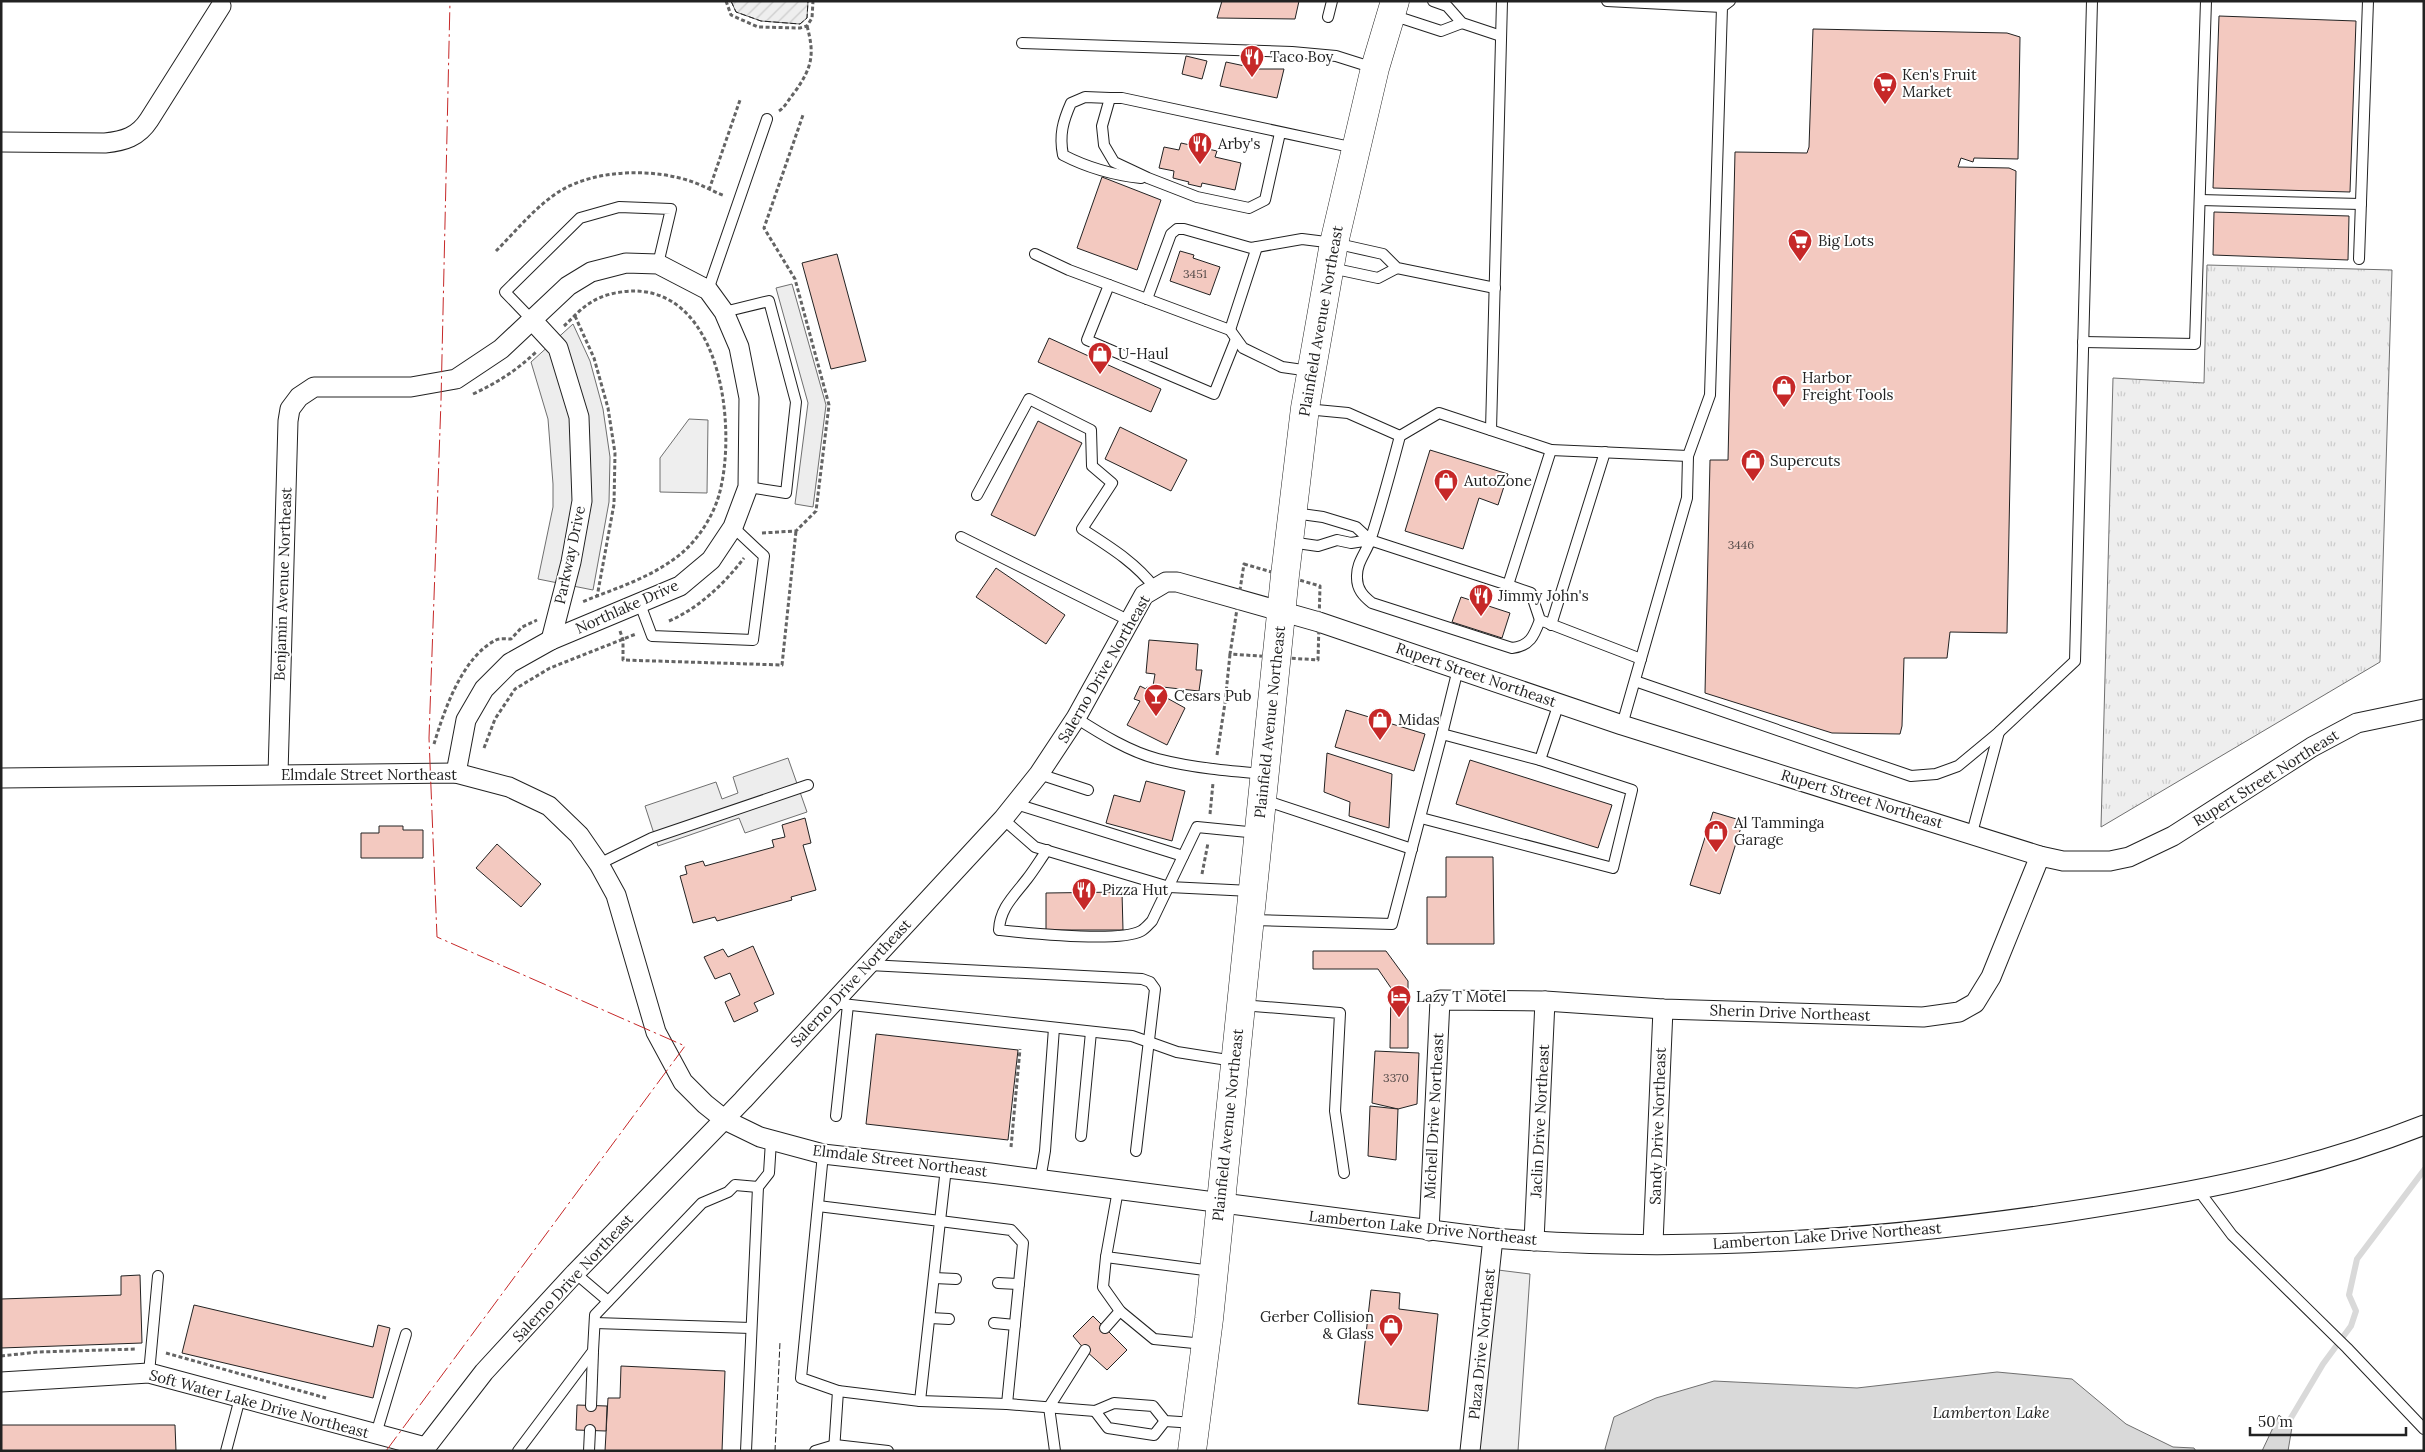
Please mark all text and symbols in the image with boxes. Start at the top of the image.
restaurant icon: Taco Boy [1239,44,1265,78]
place label: Taco Boy [1270,47,1334,66]
place label: Ken's Fruit Market [1902,65,1977,101]
supermarket icon: Ken's Fruit Market [1872,71,1898,105]
restaurant icon: Arby's [1187,131,1213,165]
place label: Arby's [1217,134,1260,153]
street label: Plainfield Avenue Northeast [1294,224,1347,418]
supermarket icon: Big Lots [1787,228,1813,262]
place label: Big Lots [1818,231,1874,250]
house number: 3451 [1183,266,1207,281]
shop icon: U-Haul [1087,341,1113,375]
place label: U-Haul [1118,344,1169,363]
place label: Harbor Freight Tools [1802,368,1894,404]
shop icon: Harbor Freight Tools [1771,374,1797,408]
shop icon: Supercuts [1740,448,1766,482]
place label: Supercuts [1770,451,1841,470]
shop icon: AutoZone [1433,468,1459,502]
place label: AutoZone [1463,471,1532,490]
street label: Benjamin Avenue Northeast [270,487,295,681]
street label: Parkway Drive [550,504,589,606]
house number: 3446 [1728,537,1754,552]
street label: Northlake Drive [572,575,681,638]
restaurant icon: Jimmy John's [1468,583,1494,617]
place label: Jimmy John's [1497,586,1589,605]
street label: Salerno Drive Northeast [1053,591,1154,746]
street label: Plainfield Avenue Northeast [1250,625,1289,819]
street label: Rupert Street Northeast [1393,638,1559,711]
bar icon: Cesars Pub [1143,683,1169,717]
place label: Cesars Pub [1174,686,1252,705]
shop icon: Midas [1367,707,1393,741]
place label: Midas [1398,710,1440,729]
street label: Rupert Street Northeast [2189,725,2342,830]
street label: Elmdale Street Northeast [281,765,457,784]
street label: Rupert Street Northeast [1779,765,1946,832]
place label: Al Tamminga Garage [1733,813,1825,849]
shop icon: Al Tamminga Garage [1703,819,1729,853]
restaurant icon: Pizza Hut [1071,877,1097,911]
place label: Pizza Hut [1102,880,1169,899]
street label: Salerno Drive Northeast [786,915,915,1051]
hotel icon: Lazy T Motel [1386,984,1412,1018]
place label: Lazy T Motel [1416,987,1506,1006]
street label: Sherin Drive Northeast [1709,1000,1871,1025]
street label: Plainfield Avenue Northeast [1208,1028,1247,1222]
street label: Michell Drive Northeast [1420,1032,1447,1200]
street label: Jaclin Drive Northeast [1526,1043,1553,1199]
street label: Sandy Drive Northeast [1645,1047,1670,1205]
house number: 3370 [1383,1070,1409,1085]
street label: Elmdale Street Northeast [811,1140,989,1181]
street label: Lamberton Lake Drive Northeast [1308,1206,1538,1249]
street label: Salerno Drive Northeast [508,1210,637,1346]
street label: Lamberton Lake Drive Northeast [1712,1218,1942,1253]
street label: Plaza Drive Northeast [1464,1267,1499,1420]
place label: Gerber Collision & Glass [1260,1307,1374,1343]
shop icon: Gerber Collision & Glass [1378,1313,1404,1347]
street label: Soft Water Lake Drive Northeast [147,1365,371,1442]
water label: Lamberton Lake [1932,1402,2050,1422]
scale bar [2250,1404,2406,1436]
text: 50 m [2258,1412,2293,1431]

